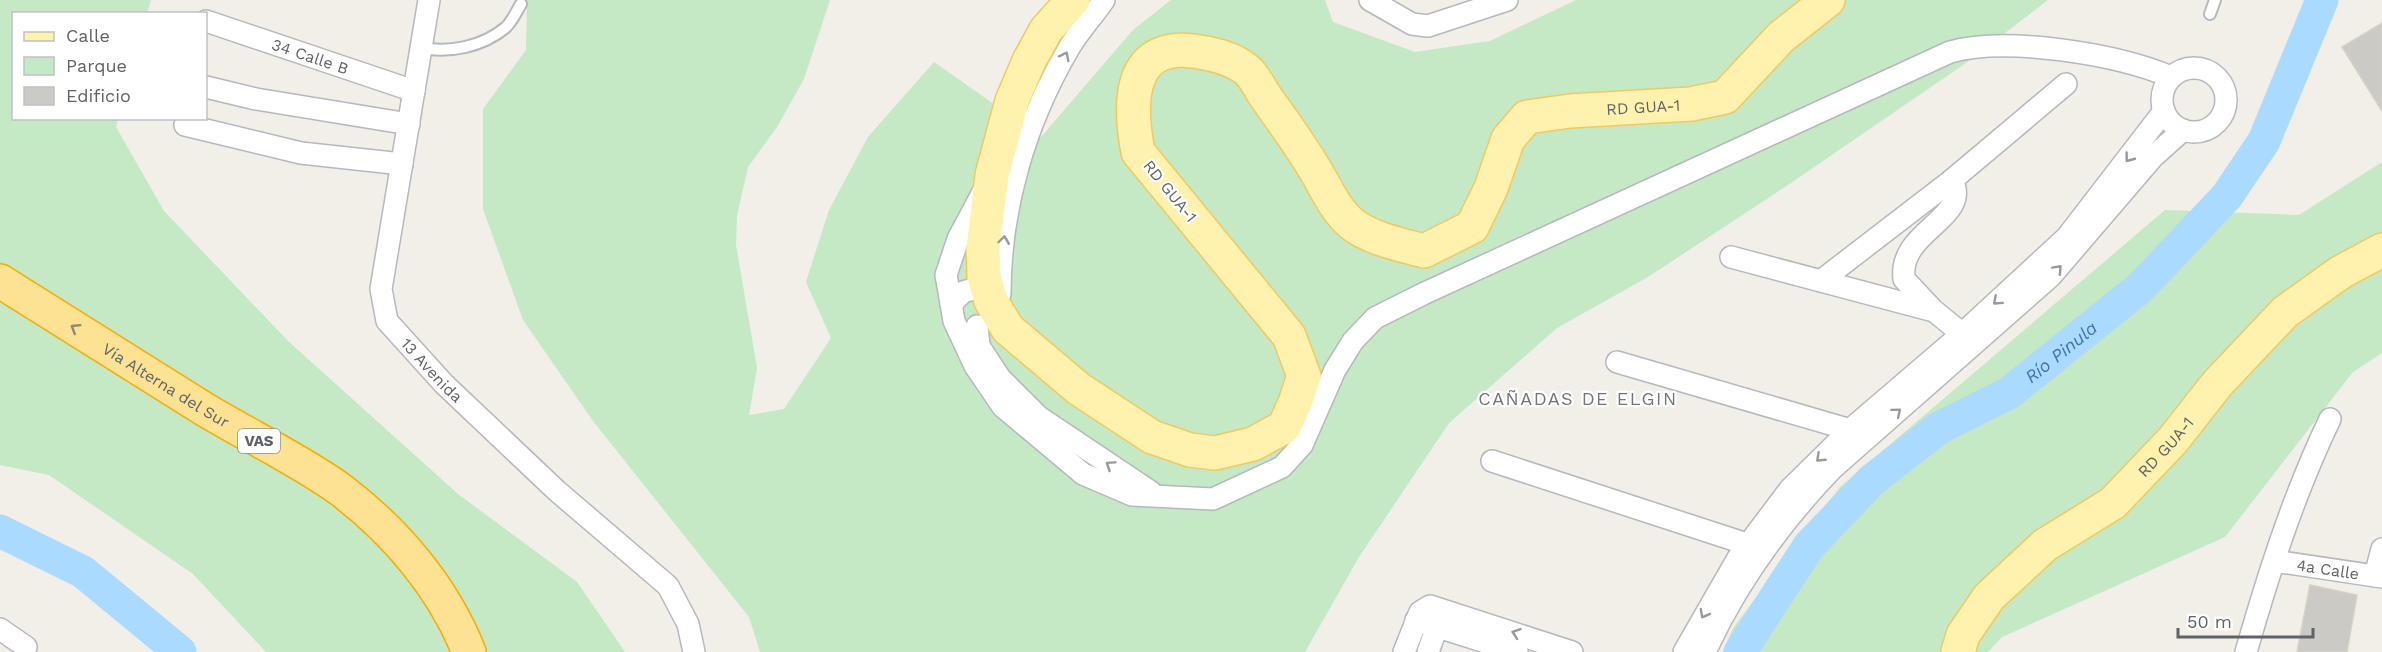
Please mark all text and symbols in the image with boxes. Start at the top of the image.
legend [12,12,207,120]
text: Calle [66,25,110,46]
street label: 34 Calle B [270,34,351,78]
one-way arrow [1058,52,1069,62]
text: Parque [66,55,127,76]
text: Edificio [66,85,131,106]
street label: RD GUA-1 [1606,95,1681,118]
one-way arrow [2125,152,2136,163]
street label: RD GUA-1 [1139,156,1201,226]
one-way arrow [997,235,1009,244]
one-way arrow [2051,265,2062,276]
one-way arrow [1993,294,2004,305]
water label: Río Pinula [2020,316,2101,387]
one-way arrow [71,324,82,335]
street label: 13 Avenida [397,334,467,406]
street label: Vía Alterna del Sur [99,339,233,432]
district label: CAÑADAS DE ELGIN [1478,388,1678,409]
one-way arrow [1890,408,1901,419]
street label: RD GUA-1 [2134,413,2197,481]
road number: VAS [238,429,280,453]
one-way arrow [1816,451,1827,462]
one-way arrow [1105,461,1116,472]
street label: 4a Calle [2295,555,2361,583]
scale bar [2178,601,2313,639]
one-way arrow [1700,608,1711,619]
text: 50 m [2187,611,2232,632]
one-way arrow [1512,628,1522,641]

